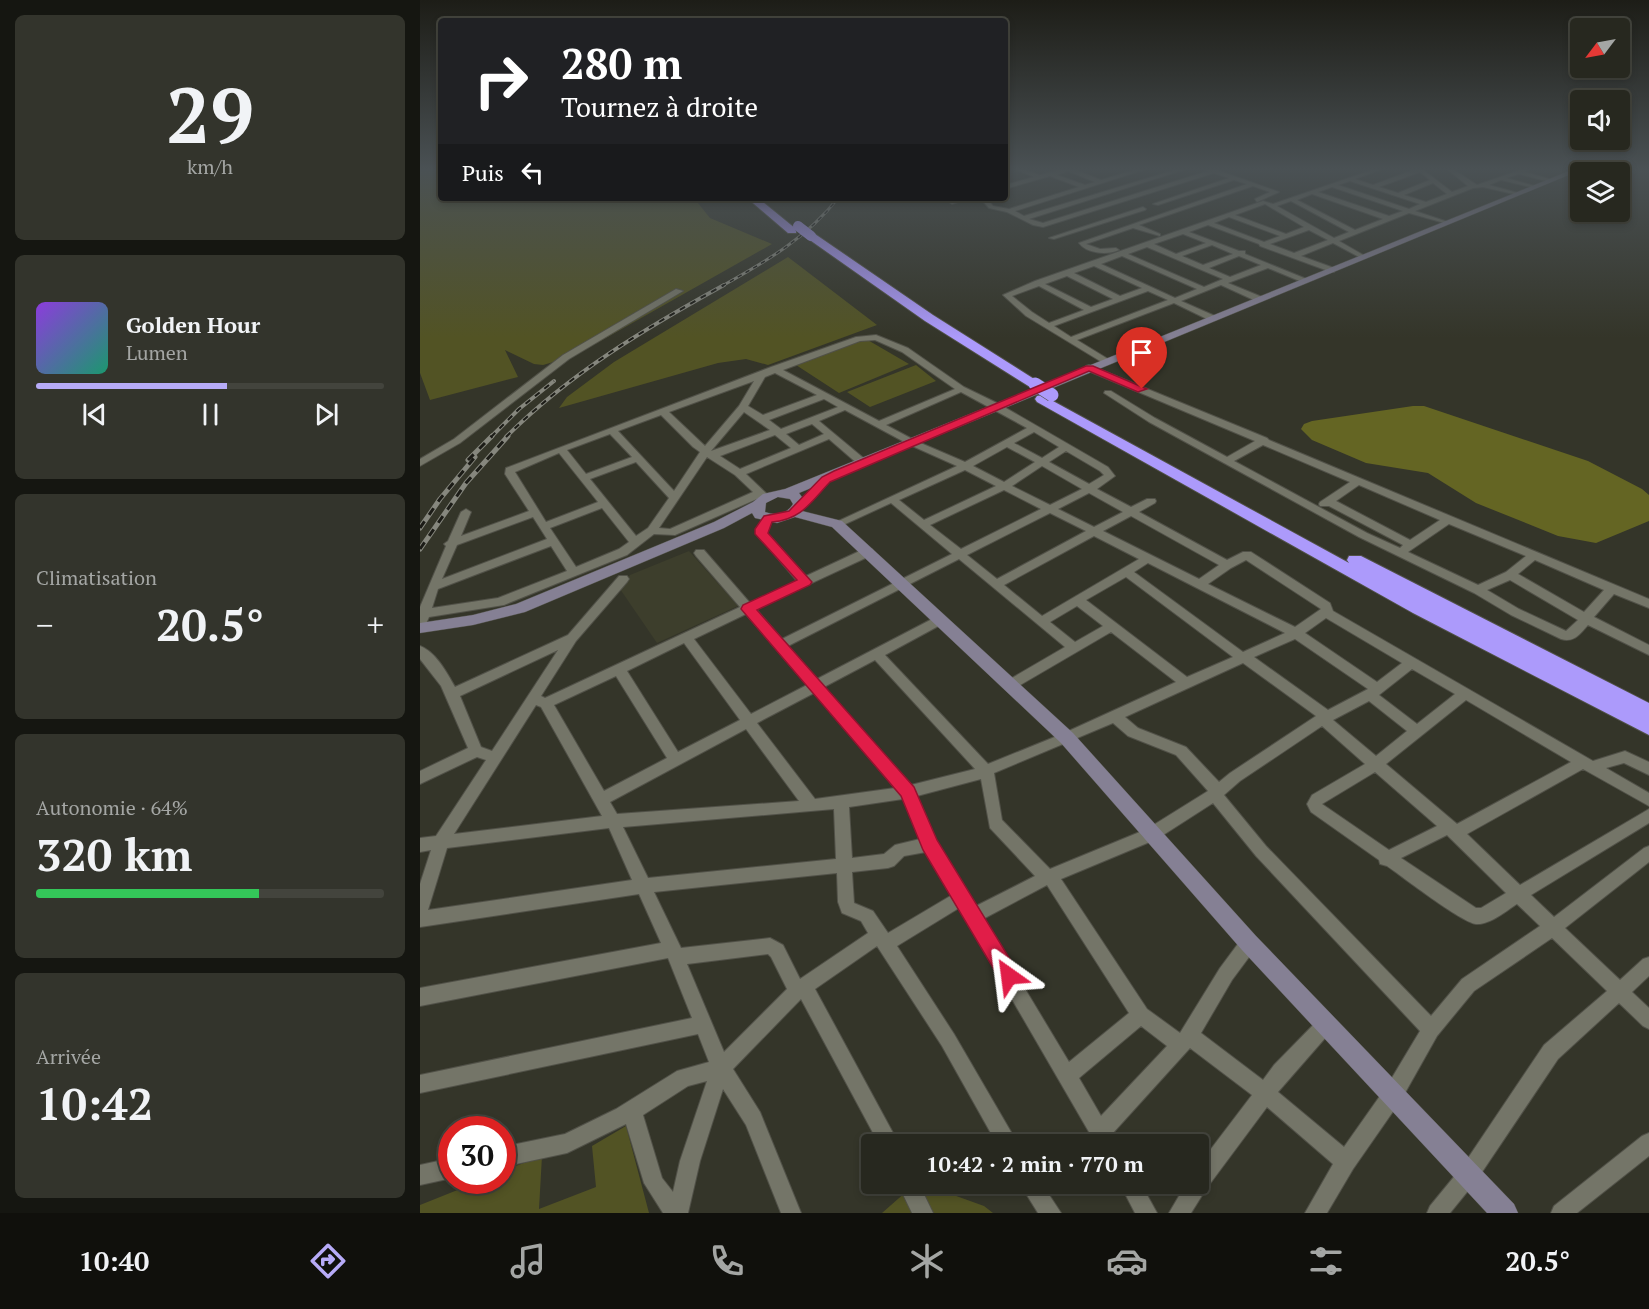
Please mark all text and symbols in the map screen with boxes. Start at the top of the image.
north arrow [1570,18,1630,78]
map controls [1570,18,1630,222]
text: 280 m [561,35,682,91]
icon: right [462,42,540,120]
text: 29 [166,62,254,165]
text: Tournez à droite [561,89,758,125]
button: sound [1570,90,1630,150]
text: km/h [187,153,233,180]
icon: left [516,156,549,189]
text: Puis [462,158,504,187]
button: layers [1570,162,1630,222]
text: Golden Hour [126,310,260,339]
pin [1116,327,1167,389]
icon: arrive [1125,336,1158,369]
text: Lumen [126,339,188,366]
icon: previous [78,398,111,431]
icon: pause [194,398,227,431]
icon: next [310,398,343,431]
text: Climatisation [36,564,157,591]
text: 20.5° [156,594,264,654]
text: − [36,603,54,646]
text: + [366,603,384,646]
text: Autonomie · 64% [36,794,188,821]
text: 320 km [36,824,192,884]
position arrow [977,944,1041,1008]
text: Arrivée [36,1043,101,1070]
text: 10:42 [36,1073,153,1133]
speed limit sign: 30 [438,1116,516,1194]
text: 10:42 · 2 min · 770 m [926,1149,1144,1178]
icon: directions [307,1240,349,1282]
icon: music [507,1240,549,1282]
icon: phone [706,1240,748,1282]
icon: climate [906,1240,948,1282]
icon: car [1106,1240,1148,1282]
icon: filters [1305,1240,1347,1282]
text: 10:40 [79,1243,149,1279]
text: 20.5° [1505,1243,1570,1279]

